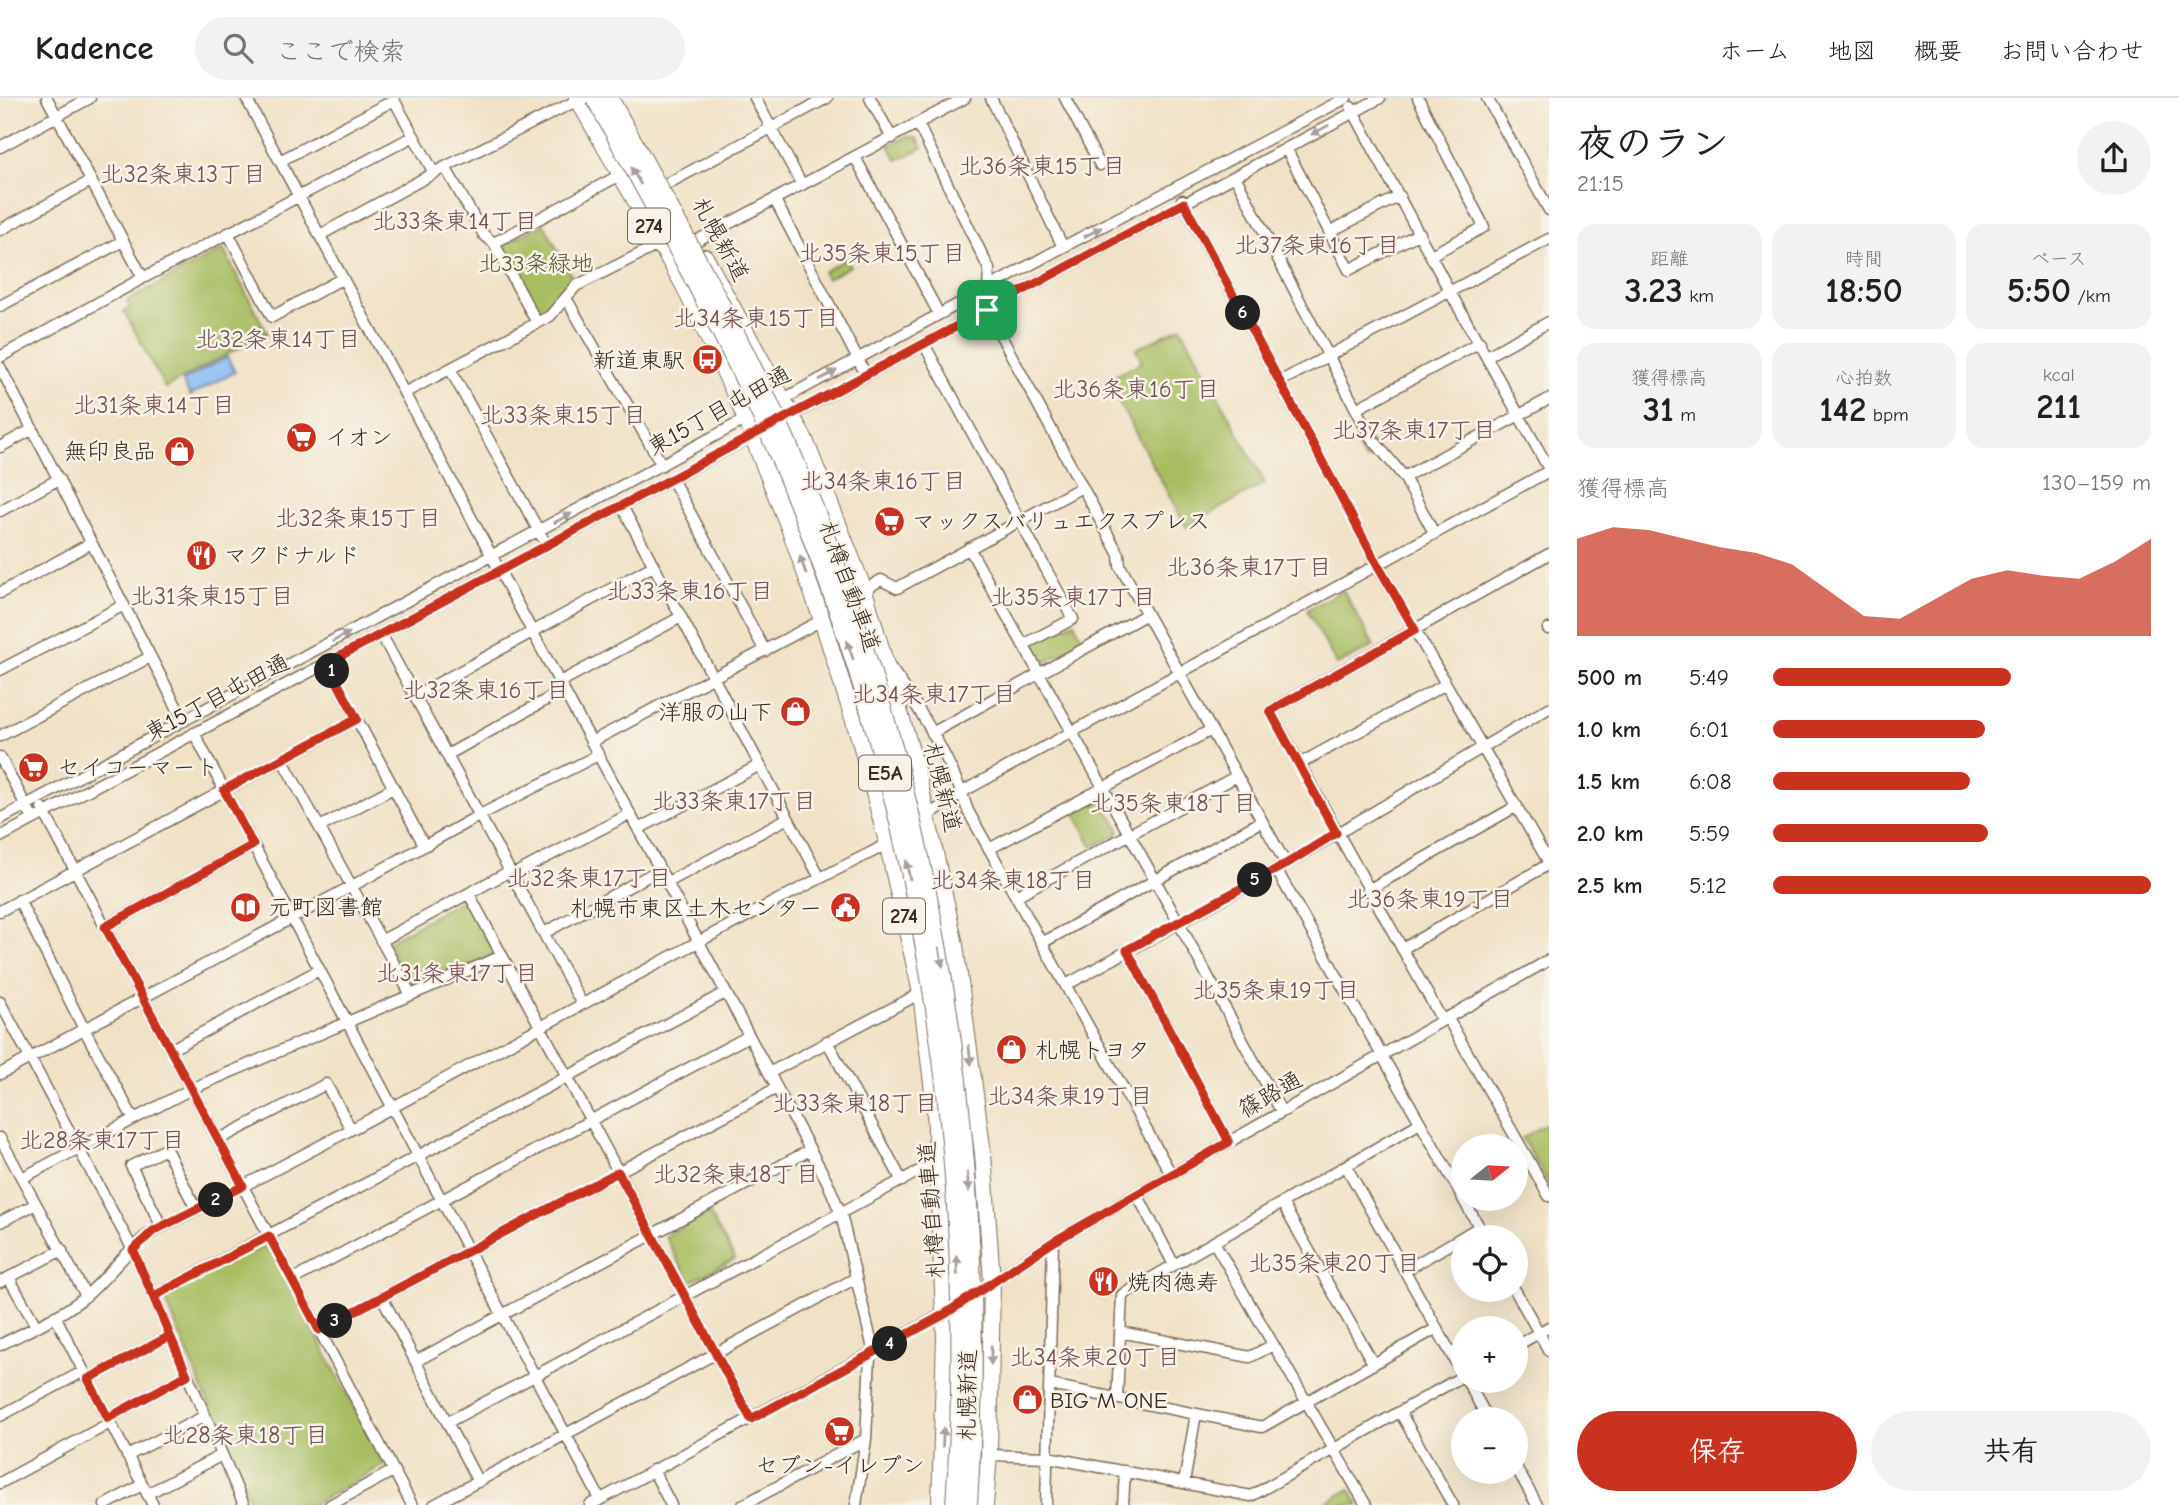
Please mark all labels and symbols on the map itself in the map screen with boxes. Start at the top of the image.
one-way arrow [1310,124,1329,136]
district label: 北36条東15丁目 [958,152,1126,180]
district label: 北32条東13丁目 [100,160,266,188]
one-way arrow [630,166,642,185]
street label: 札幌新道 [686,192,755,286]
district label: 北33条東14丁目 [372,207,538,235]
road number: 274 [628,208,670,244]
one-way arrow [1083,226,1103,237]
district label: 北37条東16丁目 [1234,231,1400,259]
district label: 北35条東15丁目 [798,239,966,267]
park label: 北33条緑地 [478,250,594,277]
pin [957,280,1017,340]
pin: 6 [1226,296,1260,330]
district label: 北34条東15丁目 [673,304,839,332]
district label: 北32条東14丁目 [195,325,361,353]
bus stop icon: 新道東駅 [691,343,725,377]
place label: 新道東駅 [593,347,685,374]
street label: 東15丁目屯田通 [643,360,796,461]
one-way arrow [818,369,838,381]
district label: 北36条東16丁目 [1052,375,1220,403]
district label: 北31条東14丁目 [73,391,235,419]
district label: 北33条東15丁目 [480,401,646,429]
district label: 北37条東17丁目 [1332,416,1496,444]
supermarket icon: イオン [285,420,319,454]
place label: イオン [325,424,393,451]
shop icon: 無印良品 [162,434,196,468]
place label: 無印良品 [64,438,156,465]
district label: 北34条東16丁目 [800,467,966,495]
district label: 北32条東15丁目 [274,504,442,532]
supermarket icon: マックスバリュエクスプレス [872,504,906,538]
place label: マックスバリュエクスプレス [912,508,1210,535]
one-way arrow [554,512,573,524]
street label: 札樽自動車道 [813,517,886,656]
restaurant icon: マクドナルド [184,538,218,572]
place label: マクドナルド [224,542,360,569]
district label: 北36条東17丁目 [1166,553,1332,581]
one-way arrow [797,555,808,576]
district label: 北33条東16丁目 [607,577,773,605]
district label: 北31条東15丁目 [130,582,294,610]
district label: 北35条東17丁目 [990,583,1156,611]
one-way arrow [331,631,351,643]
one-way arrow [844,640,855,661]
street label: 東15丁目屯田通 [140,648,294,747]
pin: 1 [314,654,350,688]
district label: 北32条東16丁目 [402,676,570,704]
district label: 北34条東17丁目 [852,680,1016,708]
shop icon: 洋服の山下 [779,695,813,729]
place label: 洋服の山下 [658,699,773,726]
street label: 札幌新道 [918,739,967,835]
supermarket icon: セイコーマート [17,750,51,784]
place label: セイコーマート [57,754,218,781]
road number: E5A [859,756,911,790]
district label: 北33条東17丁目 [651,787,817,815]
district label: 北35条東18丁目 [1089,789,1257,817]
one-way arrow [903,859,914,881]
pin: 5 [1238,862,1272,898]
district label: 北32条東17丁目 [506,864,672,892]
district label: 北34条東18丁目 [930,866,1096,894]
district label: 北36条東19丁目 [1346,885,1514,913]
library icon: 元町図書館 [228,890,262,924]
public building icon: 札幌市東区土木センター [828,891,862,925]
place label: 元町図書館 [268,894,383,921]
place label: 札幌市東区土木センター [570,895,822,922]
road number: 274 [883,898,925,934]
one-way arrow [936,946,947,968]
district label: 北31条東17丁目 [376,959,538,987]
district label: 北35条東19丁目 [1192,976,1360,1004]
shop icon: 札幌トヨタ [995,1033,1029,1067]
place label: 札幌トヨタ [1035,1037,1150,1064]
one-way arrow [965,1044,976,1066]
street label: 篠路通 [1234,1065,1307,1123]
district label: 北34条東19丁目 [987,1082,1153,1110]
district label: 北33条東18丁目 [772,1089,938,1117]
district label: 北28条東17丁目 [19,1126,185,1154]
north arrow [1451,1134,1528,1211]
street label: 札樽自動車道 [913,1140,950,1280]
district label: 北32条東18丁目 [653,1160,819,1188]
one-way arrow [963,1172,974,1194]
pin: 2 [198,1182,234,1218]
district label: 北35条東20丁目 [1248,1249,1420,1277]
one-way arrow [952,1254,963,1276]
restaurant icon: 焼肉徳寿 [1087,1265,1121,1299]
place label: 焼肉徳寿 [1127,1269,1219,1296]
pin: 3 [318,1304,352,1338]
pin: 4 [872,1326,908,1362]
district label: 北34条東20丁目 [1010,1343,1180,1371]
one-way arrow [985,1344,996,1366]
street label: 札幌新道 [953,1349,982,1441]
shop icon: BIG M ONE [1010,1383,1044,1417]
place label: BIG M ONE [1050,1387,1168,1414]
supermarket icon: セブン-イレブン [823,1414,857,1448]
district label: 北28条東18丁目 [162,1421,328,1449]
one-way arrow [937,1426,948,1448]
place label: セブン-イレブン [755,1452,925,1479]

